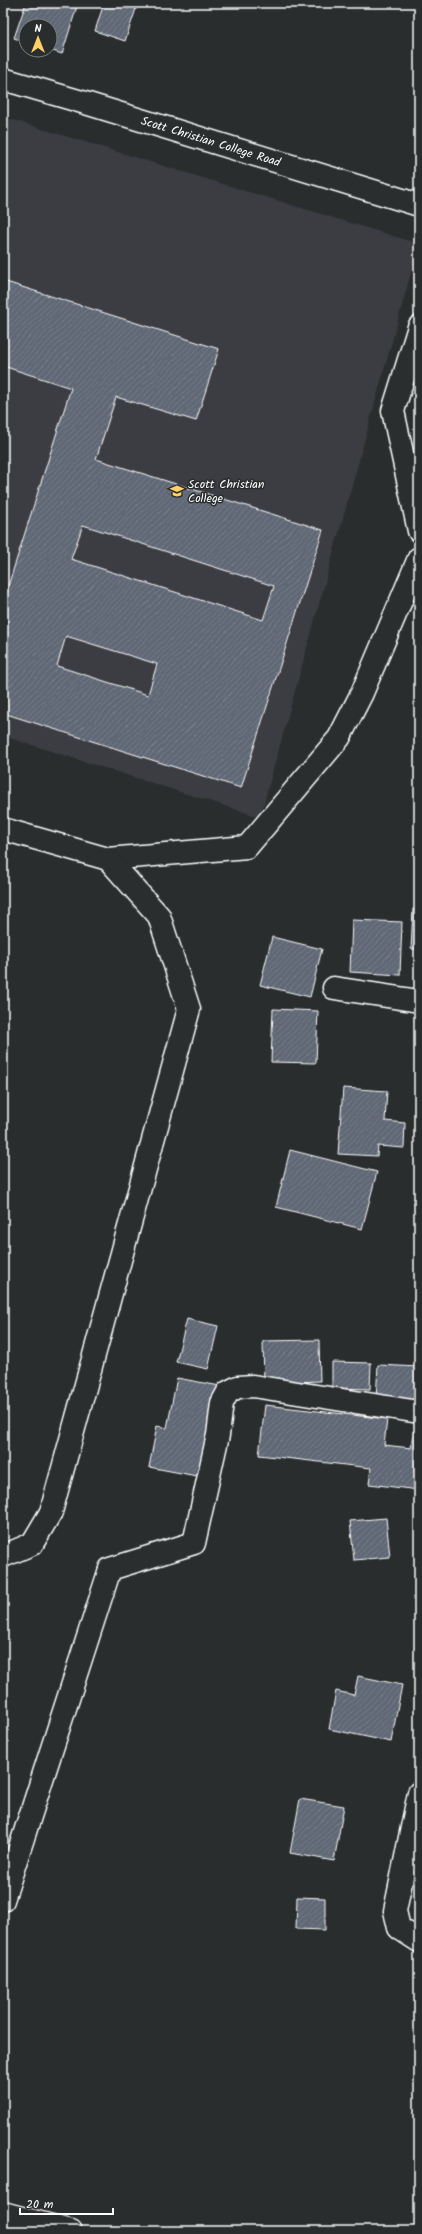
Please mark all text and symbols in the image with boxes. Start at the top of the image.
north arrow [18,18,58,58]
text: N [35,20,42,38]
street label: Scott Christian College Road [139,111,284,172]
place label: Scott Christian College [188,475,264,508]
school or university icon: Scott Christian College [169,483,185,499]
scale bar [20,2190,113,2216]
text: 20 m [26,2195,54,2214]

